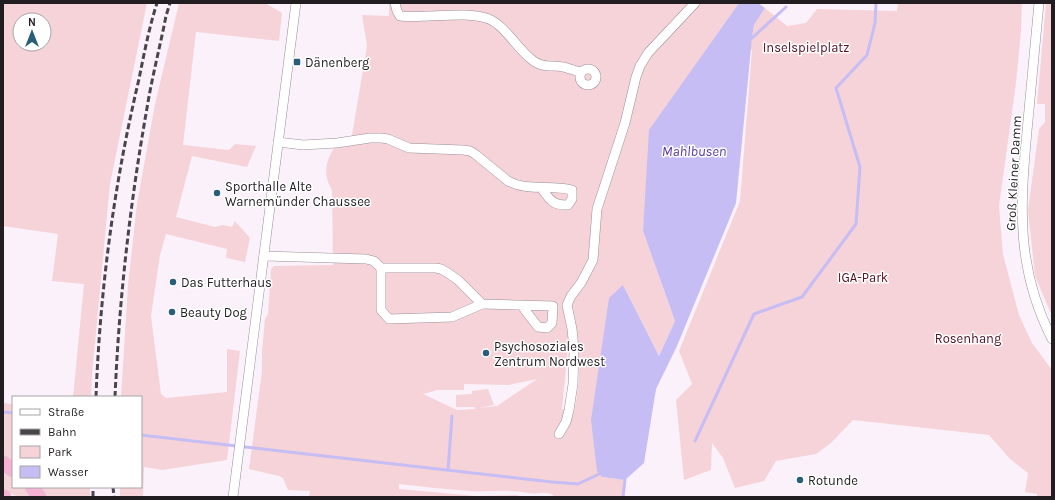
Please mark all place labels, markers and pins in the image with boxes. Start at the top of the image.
place label: Dänenberg [305,55,370,70]
marker: Dänenberg [292,57,302,67]
place label: Sporthalle Alte Warnemünder Chaussee [225,179,371,209]
marker: Sporthalle Alte Warnemünder Chaussee [212,188,222,198]
place label: Das Futterhaus [181,275,272,290]
marker: Das Futterhaus [168,277,178,287]
place label: Beauty Dog [180,305,247,320]
marker: Beauty Dog [167,307,177,317]
place label: Psychosoziales Zentrum Nordwest [494,339,605,369]
marker: Psychosoziales Zentrum Nordwest [481,348,491,358]
place label: Rotunde [808,473,858,488]
marker: Rotunde [795,475,805,485]

